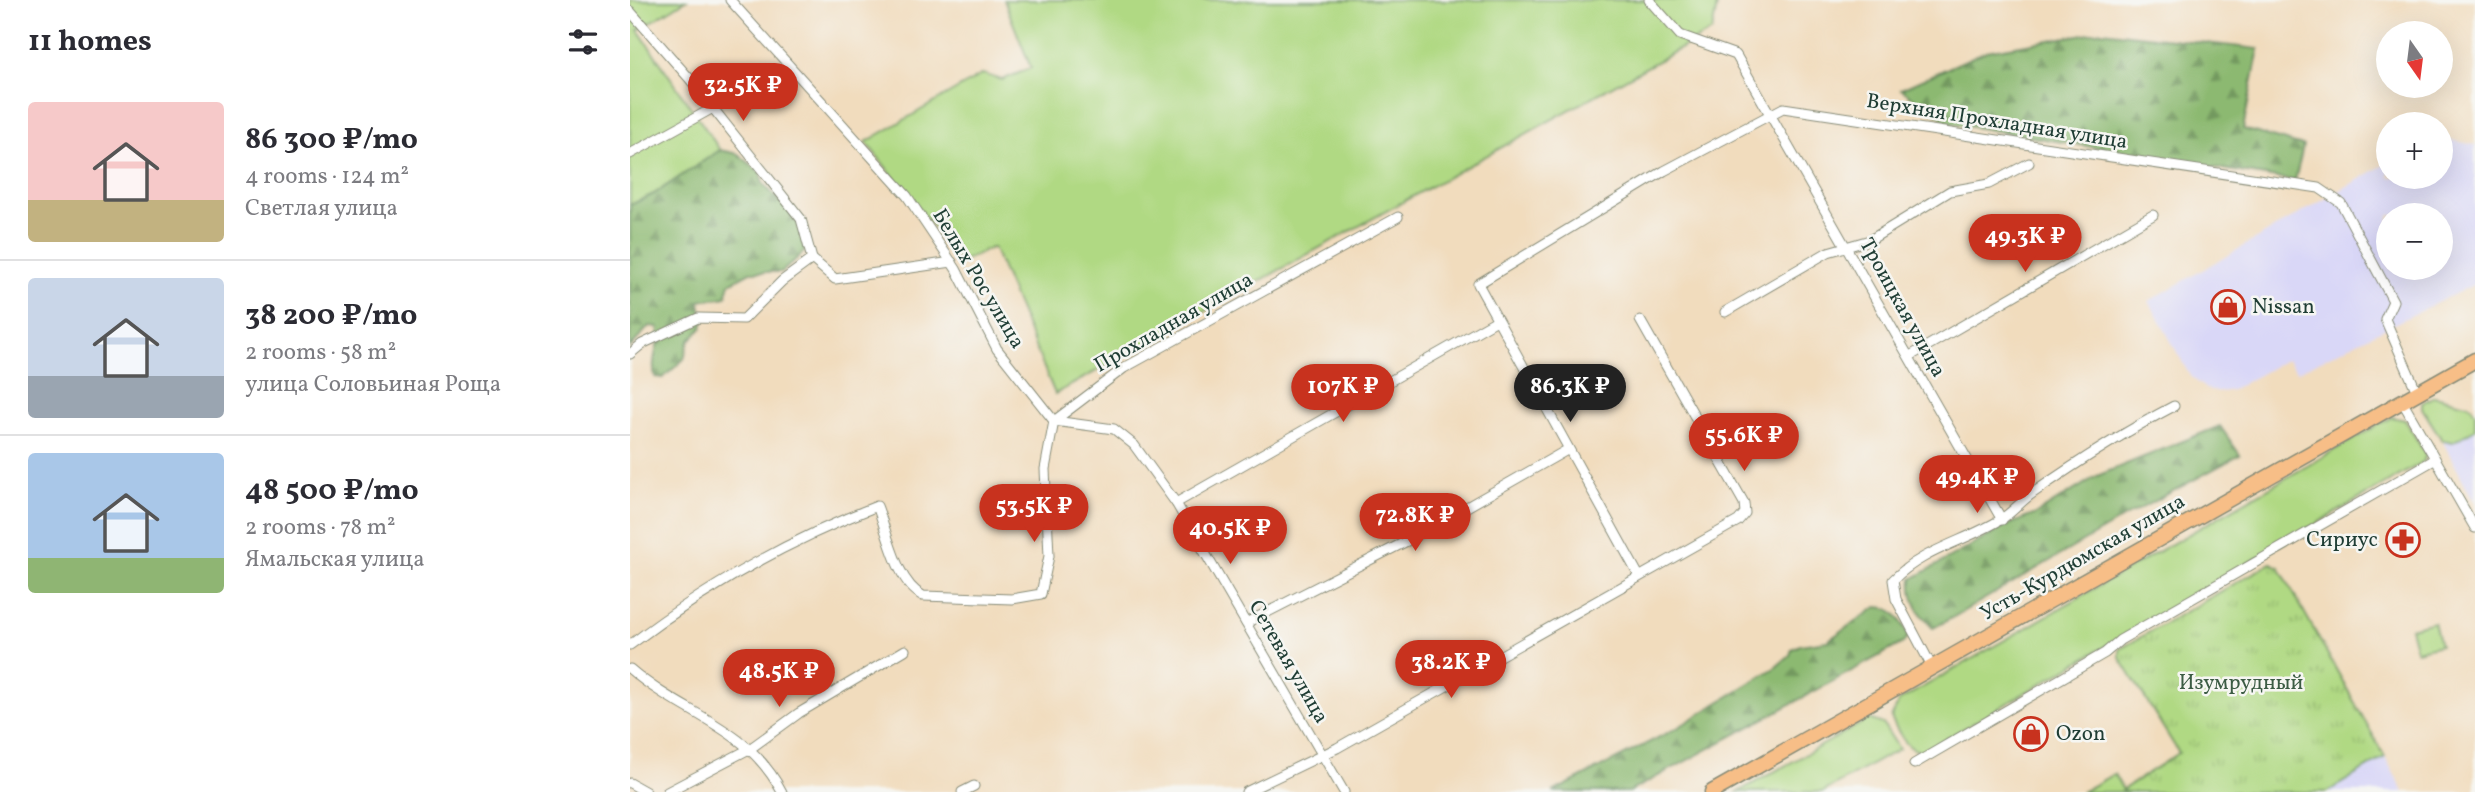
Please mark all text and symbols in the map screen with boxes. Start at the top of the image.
text: 11 homes [28,21,152,63]
north arrow [2376,21,2454,98]
map controls [2376,21,2453,280]
icon: filters [564,23,602,61]
pin: 32.5K ₽ [678,64,808,123]
text: 32.5K ₽ [704,70,782,102]
street label: Верхняя Прохладная улица [1864,87,2130,157]
button: + [2376,112,2453,189]
text: 86 300 ₽/mo [245,119,418,161]
icon: home [84,130,168,214]
text: 4 rooms · 124 m² [245,161,409,193]
text: Светлая улица [245,193,398,225]
button: − [2376,203,2453,280]
street label: Белых Рос улица [925,204,1031,354]
pin: 49.3K ₽ [1960,215,2090,274]
text: 49.3K ₽ [1985,221,2065,253]
street label: Троицкая улица [1852,233,1952,383]
street label: Прохладная улица [1089,266,1259,380]
shop icon: Nissan [2209,288,2247,326]
place label: Nissan [2252,293,2315,322]
text: 38 200 ₽/mo [245,295,417,337]
icon: home [84,306,168,390]
text: 2 rooms · 58 m² [245,337,396,369]
pin: 107K ₽ [1286,364,1400,424]
pin: 86.3K ₽ [1505,364,1635,424]
text: улица Соловьиная Роща [245,369,501,401]
text: 107K ₽ [1307,371,1379,403]
text: 86.3K ₽ [1530,371,1610,403]
pin: 55.6K ₽ [1679,414,1809,473]
text: 55.6K ₽ [1705,420,1783,452]
pin: 49.4K ₽ [1912,456,2042,515]
text: 49.4K ₽ [1935,462,2019,494]
text: 48 500 ₽/mo [245,470,419,512]
icon: home [84,481,168,565]
pin: 53.5K ₽ [969,484,1099,544]
street label: Усть-Курдюмская улица [1975,487,2191,629]
text: 53.5K ₽ [995,491,1073,523]
pin: 72.8K ₽ [1350,494,1480,553]
text: 72.8K ₽ [1376,500,1454,532]
pin: 40.5K ₽ [1165,506,1295,566]
text: 2 rooms · 78 m² [245,512,396,544]
text: 40.5K ₽ [1189,513,1271,545]
pharmacy icon: Сириус [2384,521,2422,559]
place label: Сириус [2306,526,2378,555]
text: Ямальская улица [245,544,425,576]
street label: Сетевая улица [1241,595,1335,729]
pin: 38.2K ₽ [1386,640,1516,700]
text: 38.2K ₽ [1411,647,1491,679]
pin: 48.5K ₽ [714,650,844,709]
text: 48.5K ₽ [739,656,819,688]
park label: Изумрудный [2179,669,2304,698]
shop icon: Ozon [2012,715,2050,753]
place label: Ozon [2056,720,2106,749]

